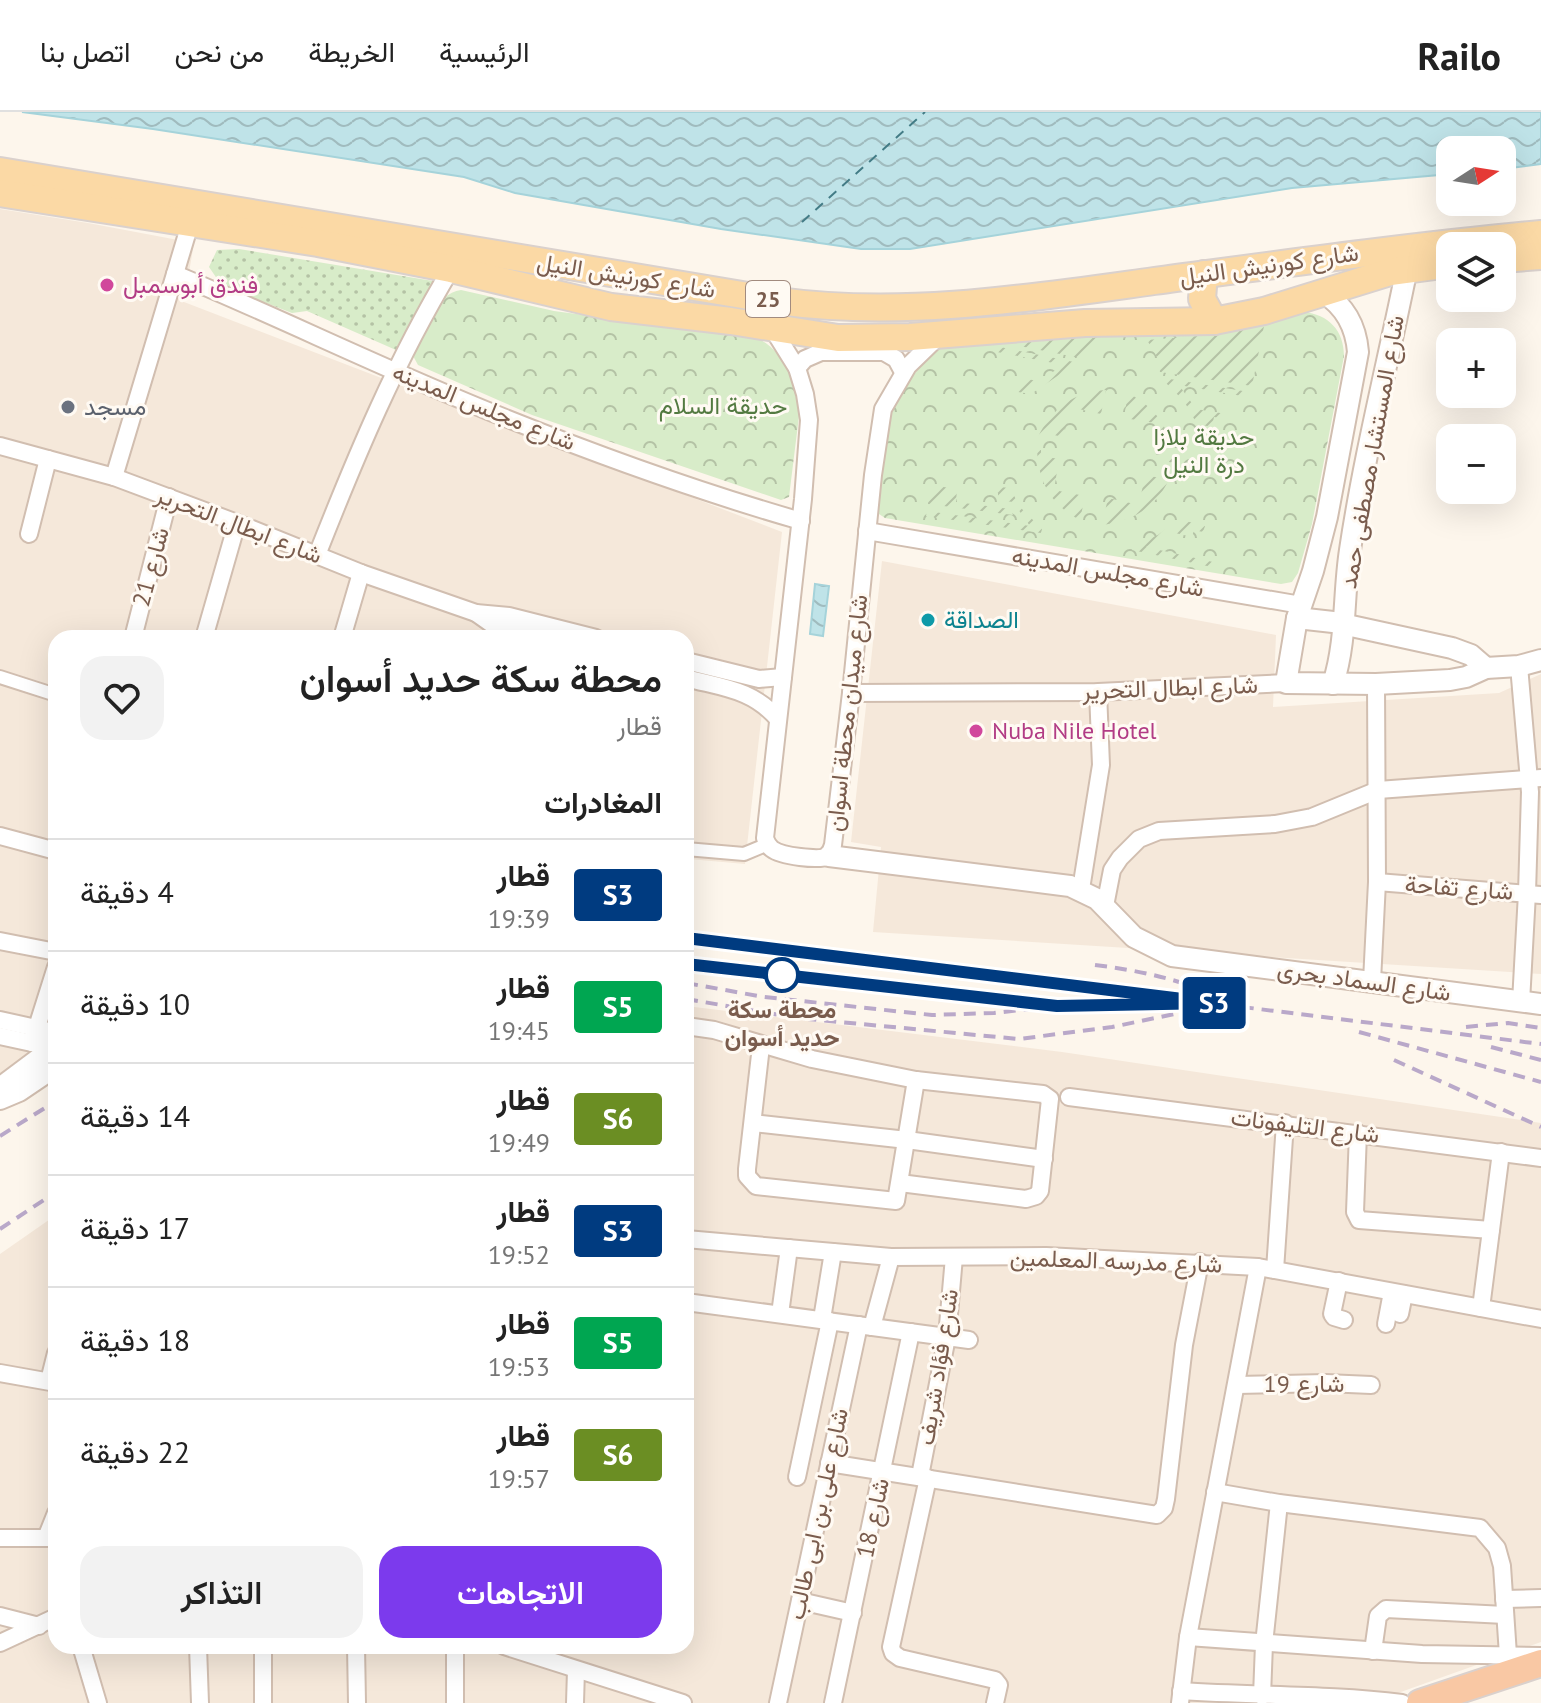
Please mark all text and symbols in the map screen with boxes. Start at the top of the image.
text: Railo [1417,31,1501,80]
text: اتصل بنا [40,33,130,70]
text: من نحن [174,33,264,70]
text: الخريطة [308,33,395,70]
text: الرئيسية [439,33,529,70]
north arrow [1436,136,1516,216]
map controls [1436,136,1516,504]
button: layers [1436,232,1516,312]
street label: شارع كورنيش النيل [1177,237,1361,293]
street label: شارع كورنيش النيل [534,246,718,306]
place label: فندق أبوسمبل [123,269,258,300]
marker: فندق أبوسمبل [98,276,116,294]
road number: 25 [746,281,790,317]
street label: شارع المستشار مصطفى حمد [1332,313,1412,591]
button: + [1436,328,1516,408]
street label: شارع مجلس المدينه [388,356,580,458]
park label: حديقة السلام [659,390,787,422]
place label: مسجد [84,391,146,422]
marker: مسجد [59,398,77,416]
park label: حديقة بلازا درة النيل [1154,421,1254,480]
button: − [1436,424,1516,504]
street label: شارع ابطال التحرير [150,478,327,571]
street label: شارع 21 [125,524,177,610]
street label: شارع مجلس المدينه [1009,539,1207,605]
street label: شارع ميدان محطة اسوان [819,593,875,833]
place label: الصداقة [944,604,1019,635]
marker: الصداقة [919,611,937,629]
text: محطة سكة حديد أسوان [299,653,662,702]
button: heart [80,656,164,740]
street label: شارع ابطال التحرير [1081,669,1258,707]
text: قطار [617,709,662,742]
place label: Nuba Nile Hotel [992,715,1157,746]
marker: Nuba Nile Hotel [967,722,985,740]
text: المغادرات [544,782,662,821]
text: قطار [497,855,550,894]
street label: شارع تفاحة [1404,868,1514,908]
text: 4 دقيقة [80,872,174,911]
text: S3 [603,876,633,913]
text: 19:39 [488,902,550,935]
street label: شارع السماد بحرى [1275,953,1453,1009]
marker: محطة سكة حديد أسوان [765,958,799,992]
text: قطار [497,967,550,1006]
line badge: S3 [1178,977,1250,1029]
text: 10 دقيقة [80,984,190,1023]
text: S3 [1199,984,1229,1021]
text: S5 [603,988,633,1025]
place label: محطة سكة حديد أسوان [724,994,840,1053]
text: 19:45 [488,1014,550,1047]
text: قطار [497,1079,550,1118]
text: 14 دقيقة [80,1096,190,1135]
text: S6 [603,1100,633,1137]
street label: شارع التليفونات [1229,1101,1381,1151]
text: 19:49 [488,1126,550,1159]
text: قطار [497,1191,550,1230]
text: 17 دقيقة [80,1208,190,1247]
text: S3 [603,1212,633,1249]
text: 19:52 [488,1238,550,1271]
street label: شارع مدرسه المعلمين [1009,1241,1223,1281]
street label: شارع فؤاد شريف [910,1287,966,1447]
text: قطار [497,1303,550,1342]
text: 18 دقيقة [80,1320,190,1359]
text: S5 [603,1324,633,1361]
text: 19:53 [488,1350,550,1383]
street label: شارع 19 [1264,1368,1344,1400]
street label: شارع على بن ابى طالب [780,1405,856,1623]
text: قطار [497,1415,550,1454]
text: 22 دقيقة [80,1432,190,1471]
text: S6 [603,1436,633,1473]
text: 19:57 [488,1462,550,1495]
street label: شارع 18 [849,1475,897,1561]
button: التذاكر [80,1546,363,1638]
button: الاتجاهات [379,1546,662,1638]

